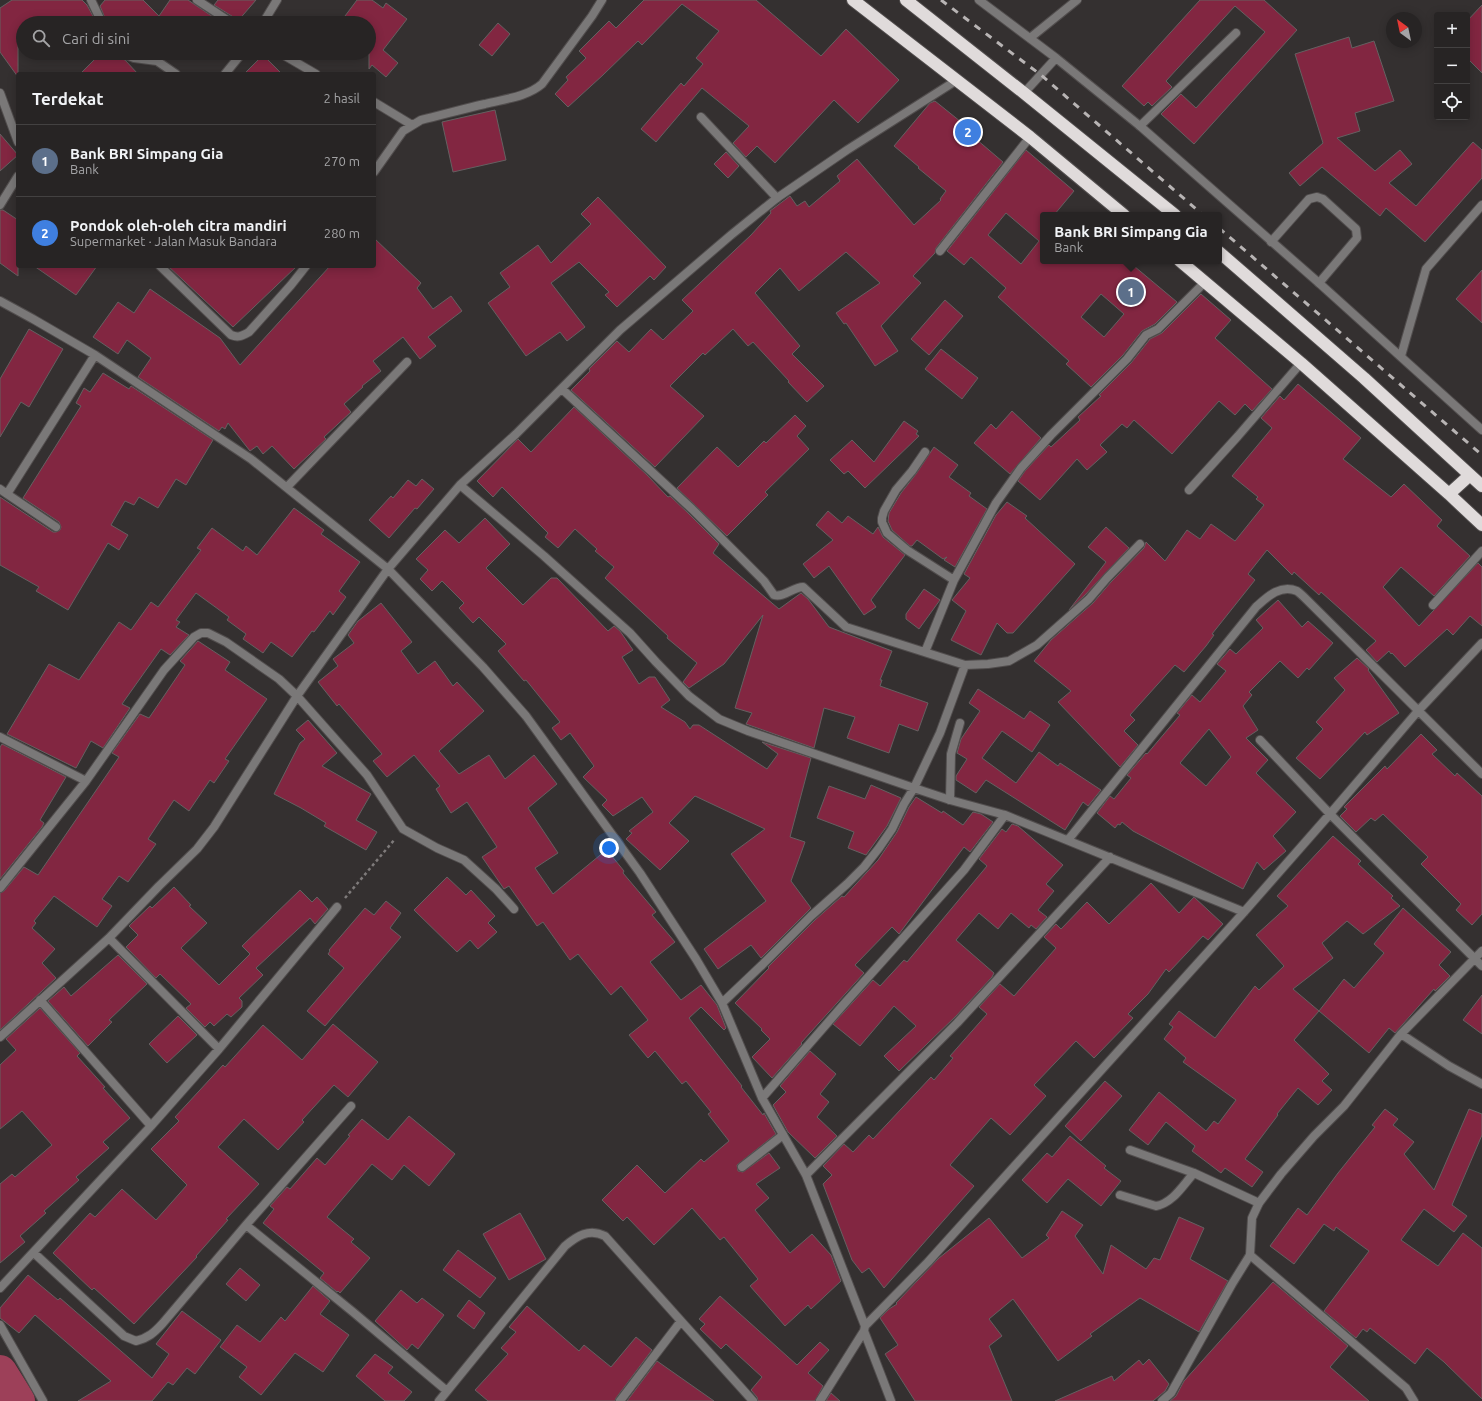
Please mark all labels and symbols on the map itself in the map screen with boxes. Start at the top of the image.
north arrow [1386,12,1422,48]
pin: 2 [955,117,981,147]
pin: 1 [1118,277,1144,307]
your location [599,838,619,858]

